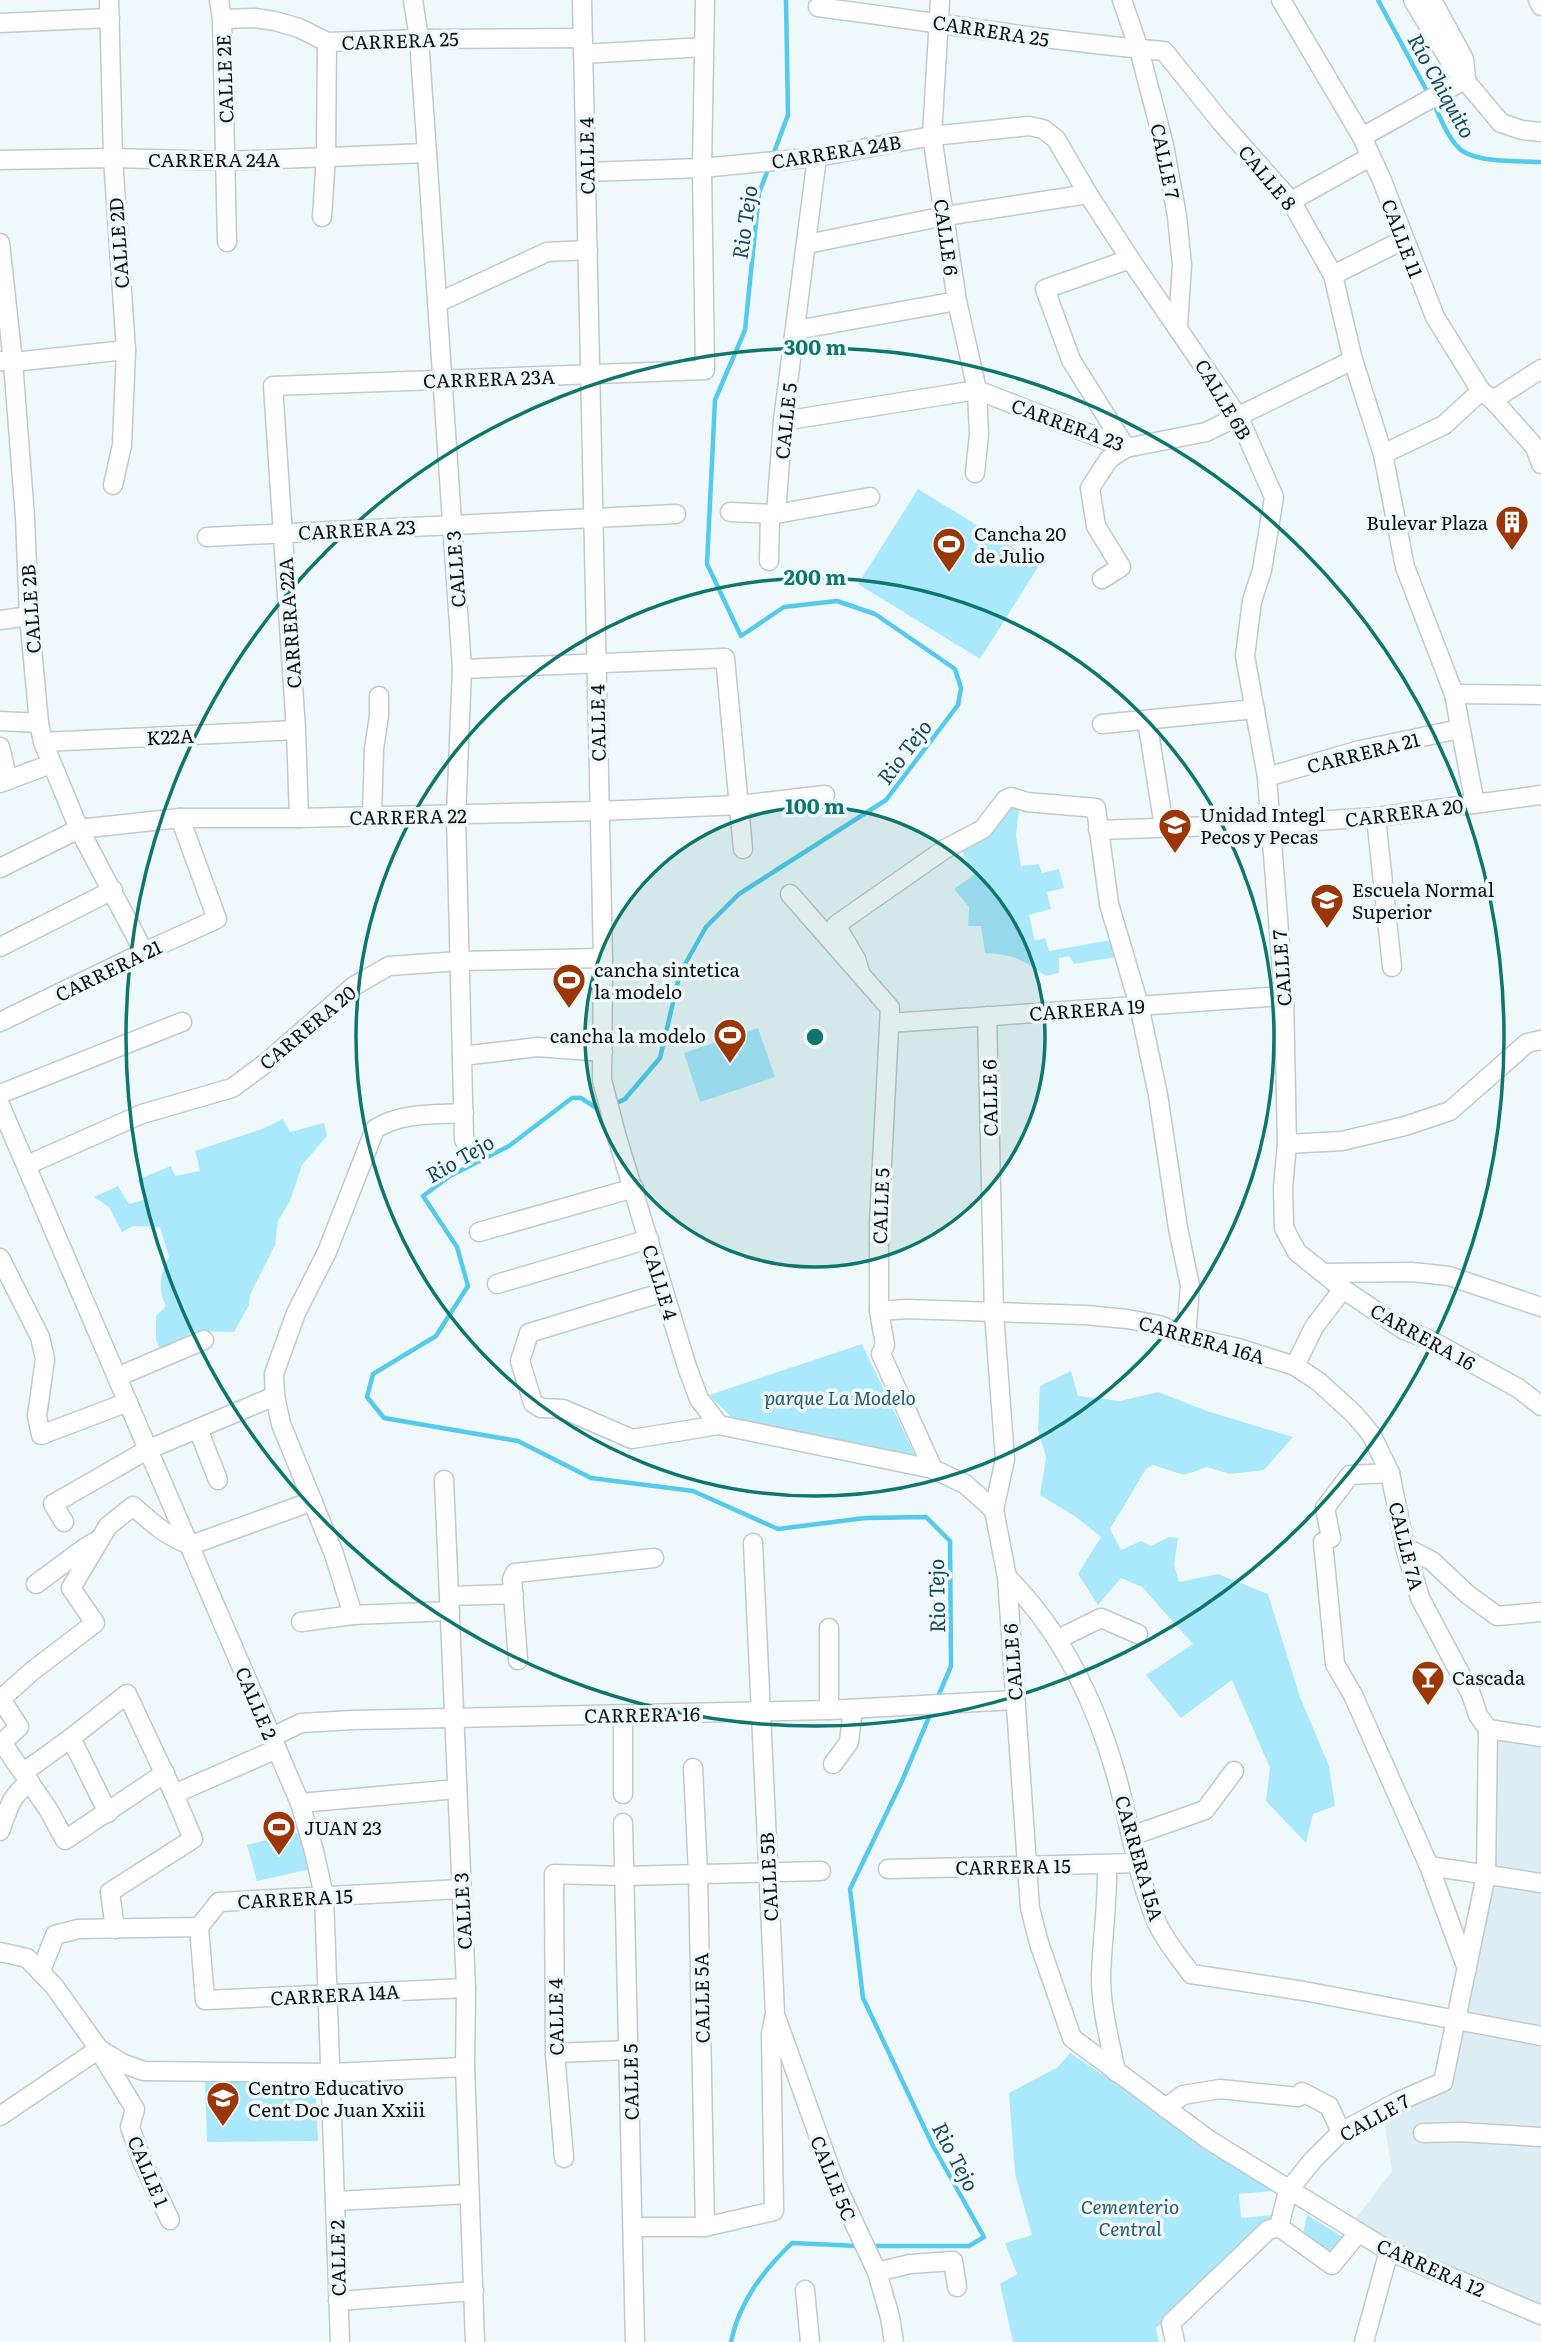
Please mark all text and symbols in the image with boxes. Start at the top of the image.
street label: CARRERA 25 [931,7,1051,53]
street label: CARRERA 25 [341,24,459,56]
water label: Río Chiquito [1401,27,1485,143]
street label: CALLE 2E [208,34,240,124]
street label: CALLE 4 [571,117,601,195]
street label: CALLE 7 [1144,121,1188,202]
street label: CARRERA 24B [769,127,903,175]
street label: CALLE 8 [1232,138,1304,216]
street label: CARRERA 24A [148,145,280,173]
water label: Rio Tejo [722,183,764,261]
street label: CALLE 11 [1375,194,1431,282]
street label: CALLE 2D [101,197,135,289]
street label: CALLE 6 [928,197,966,277]
text: 300 m [784,330,846,361]
street label: CALLE 6B [1189,353,1259,445]
street label: CARRERA 23A [423,362,555,394]
street label: CALLE 5 [767,381,803,461]
street label: CARRERA 23 [1008,391,1128,457]
building icon: Bulevar Plaza [1493,503,1531,552]
place label: Bulevar Plaza [1366,508,1489,536]
street label: CARRERA 23 [297,512,417,546]
place label: Cancha 20 de Julio [974,519,1066,569]
sports icon: Cancha 20 de Julio [930,525,968,574]
street label: CALLE 3 [438,529,472,609]
street label: CARRERA 22A [270,557,308,689]
text: 200 m [784,560,846,591]
street label: CALLE 2B [13,564,47,654]
street label: CALLE 4 [582,684,612,762]
water label: Rio Tejo [868,712,938,790]
street label: K22A [146,721,195,751]
street label: CARRERA 21 [1304,724,1423,780]
text: 100 m [785,789,845,820]
street label: CARRERA 20 [1343,791,1465,833]
place label: Unidad Integl Pecos y Pecas [1200,800,1325,850]
street label: CARRERA 22 [349,801,467,831]
school or university icon: Unidad Integl Pecos y Pecas [1156,806,1194,855]
place label: Escuela Normal Superior [1352,875,1494,925]
school or university icon: Escuela Normal Superior [1308,881,1346,930]
street label: CALLE 7 [1264,928,1298,1007]
street label: CARRERA 21 [50,932,166,1008]
place label: cancha sintetica la modelo [594,955,741,1005]
sports icon: cancha sintetica la modelo [550,961,588,1010]
street label: CARRERA 20 [253,978,361,1076]
street label: CARRERA 19 [1028,991,1146,1027]
sports icon: cancha la modelo [711,1016,749,1065]
place label: cancha la modelo [550,1021,706,1049]
centre of rings [803,1025,827,1049]
street label: CALLE 6 [974,1059,1004,1137]
water label: Rio Tejo [419,1125,499,1189]
street label: CALLE 5 [865,1167,895,1245]
street label: CALLE 4 [636,1241,686,1324]
street label: CARRERA 16 [1365,1296,1481,1376]
street label: CARRERA 16A [1136,1308,1268,1370]
park label: parque La Modelo [764,1383,916,1411]
street label: CALLE 7A [1382,1499,1432,1593]
water label: Rio Tejo [919,1559,951,1633]
street label: CALLE 6 [995,1623,1029,1701]
bar icon: Cascada [1409,1658,1447,1707]
street label: CALLE 2 [229,1662,285,1744]
place label: Cascada [1452,1663,1526,1691]
street label: CARRERA 16 [584,1699,700,1729]
street label: CARRERA 15A [1109,1792,1171,1924]
sports icon: JUAN 23 [260,1808,298,1857]
place label: JUAN 23 [304,1813,382,1841]
street label: CALLE 5B [752,1832,784,1922]
street label: CARRERA 15 [955,1851,1071,1881]
street label: CALLE 3 [446,1872,478,1950]
street label: CARRERA 15 [237,1881,354,1915]
street label: CALLE 5A [686,1952,716,2044]
street label: CARRERA 14A [270,1977,400,2011]
street label: CALLE 4 [540,1978,570,2056]
street label: CALLE 5 [615,2043,645,2121]
place label: Centro Educativo Cent Doc Juan Xxiii [248,2073,425,2123]
school or university icon: Centro Educativo Cent Doc Juan Xxiii [204,2079,242,2128]
street label: CALLE 7 [1334,2086,1415,2148]
water label: Rio Tejo [926,2116,988,2196]
street label: CALLE 1 [122,2131,177,2211]
street label: CALLE 5C [804,2131,864,2225]
park label: Cementerio Central [1081,2192,1179,2242]
street label: CALLE 2 [322,2219,352,2297]
street label: CARRERA 12 [1373,2231,1489,2303]

